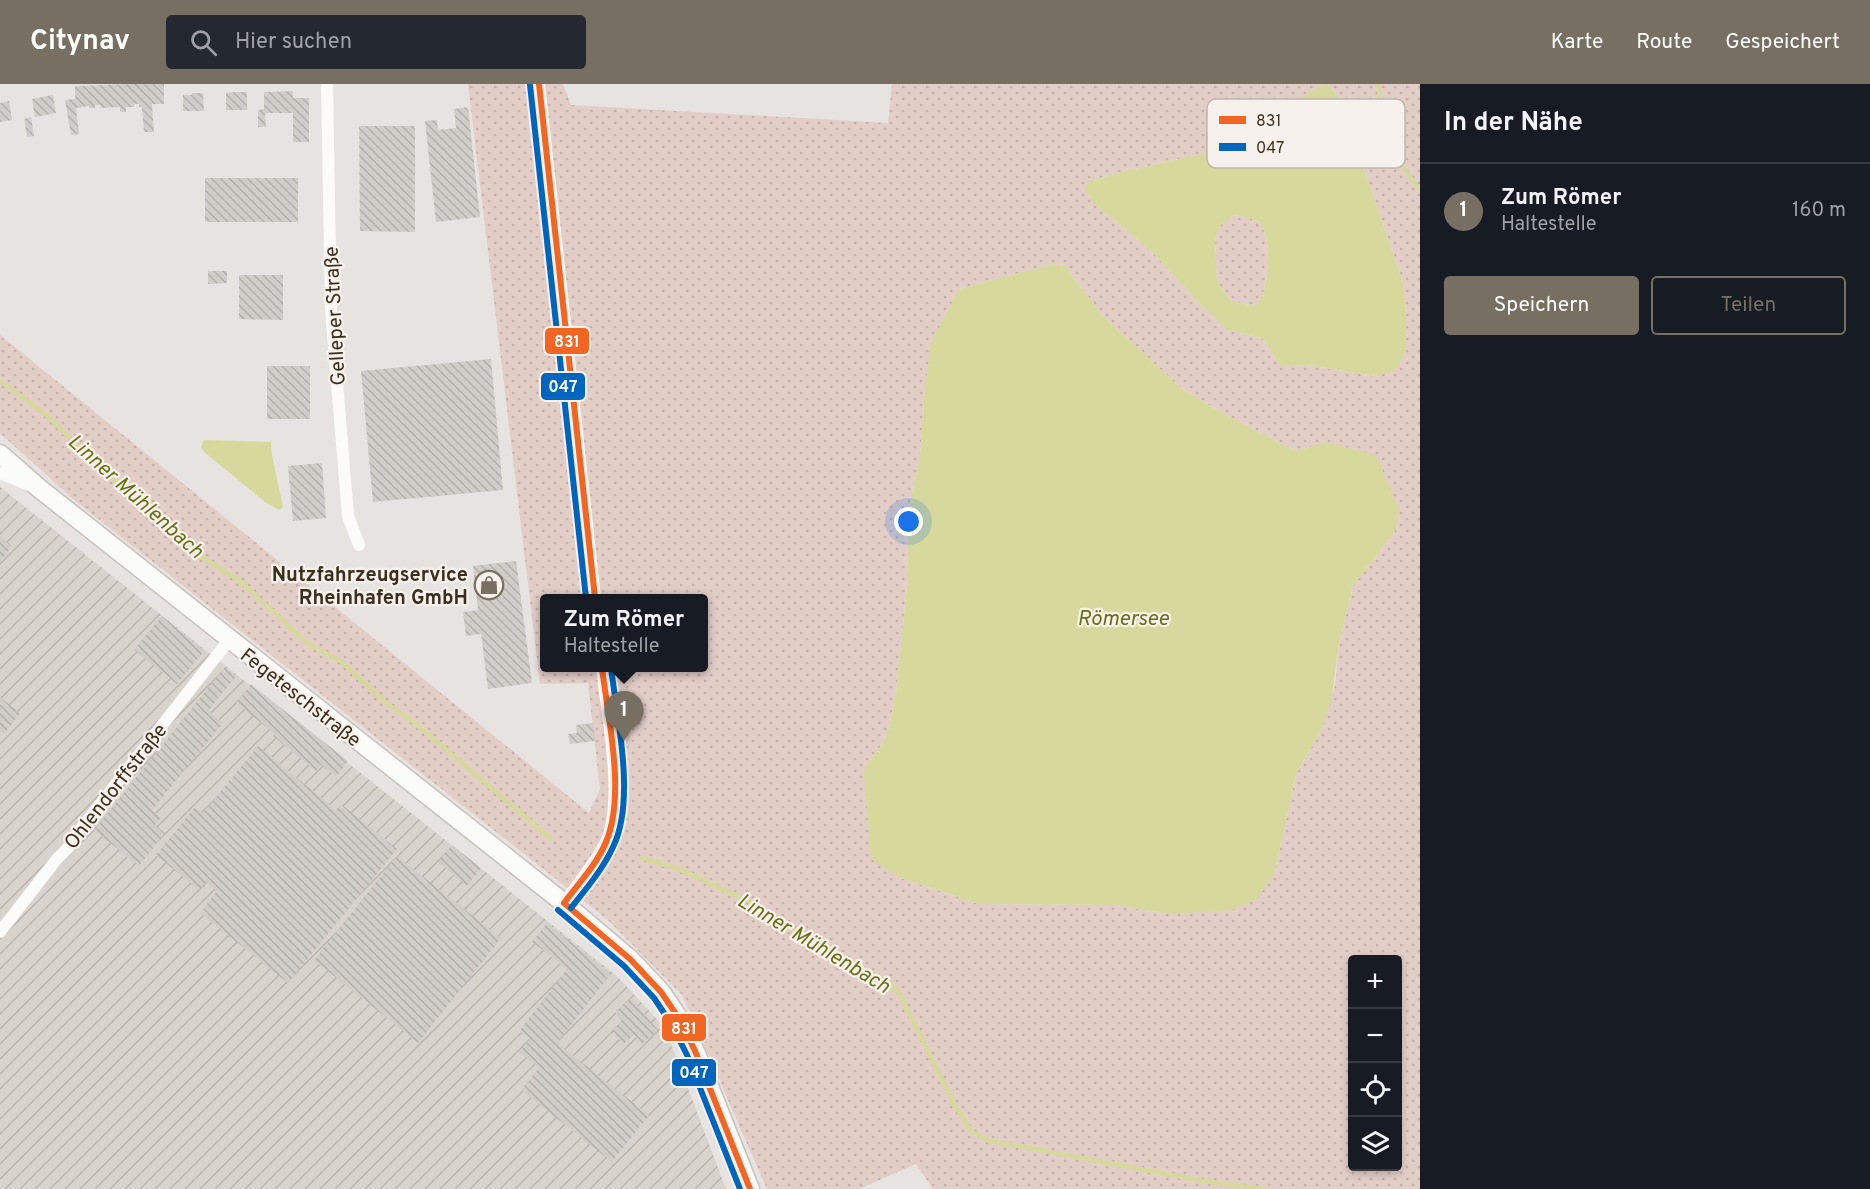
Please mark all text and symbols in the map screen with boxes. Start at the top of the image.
search box [166,15,586,69]
text: Citynav [30,24,130,60]
icon: search [187,26,220,59]
text: Hier suchen [235,29,352,56]
text: Karte [1551,29,1603,56]
text: Route [1636,29,1692,56]
text: Gespeichert [1725,29,1840,56]
legend [1207,99,1405,168]
text: In der Nähe [1444,107,1583,140]
text: 831 [1256,112,1281,132]
text: 047 [1256,139,1284,159]
text: Zum Römer [1501,185,1621,212]
text: 1 [1460,198,1468,224]
text: 160 m [1792,198,1846,224]
text: Haltestelle [1501,212,1597,238]
street label: Gelleper Straße [319,246,353,386]
button: Speichern [1444,276,1639,335]
button: Teilen [1651,276,1846,335]
line badge: 831 [544,327,590,355]
text: 831 [554,333,580,353]
line badge: 047 [540,372,586,401]
text: 047 [548,378,578,398]
water label: Linner Mühlenbach [61,429,209,566]
your location [894,507,923,536]
place label: Nutzfahrzeugservice Rheinhafen GmbH [272,563,468,612]
shop icon: Nutzfahrzeugservice Rheinhafen GmbH [473,569,505,601]
popup [540,594,708,672]
water label: Römersee [1077,606,1170,633]
text: Zum Römer [564,607,684,634]
text: Haltestelle [564,634,659,660]
street label: Fegeteschstraße [234,643,365,754]
pin: 1 [604,692,644,741]
street label: Ohlendorffstraße [59,719,174,855]
water label: Linner Mühlenbach [732,888,895,1001]
map controls [1348,955,1402,1171]
button: + [1348,955,1402,1009]
button: − [1348,1009,1402,1063]
line badge: 831 [661,1013,707,1042]
text: 831 [671,1020,697,1040]
line badge: 047 [671,1058,717,1087]
button: locate [1348,1063,1402,1117]
text: 047 [679,1064,709,1084]
button: layers [1348,1117,1402,1171]

